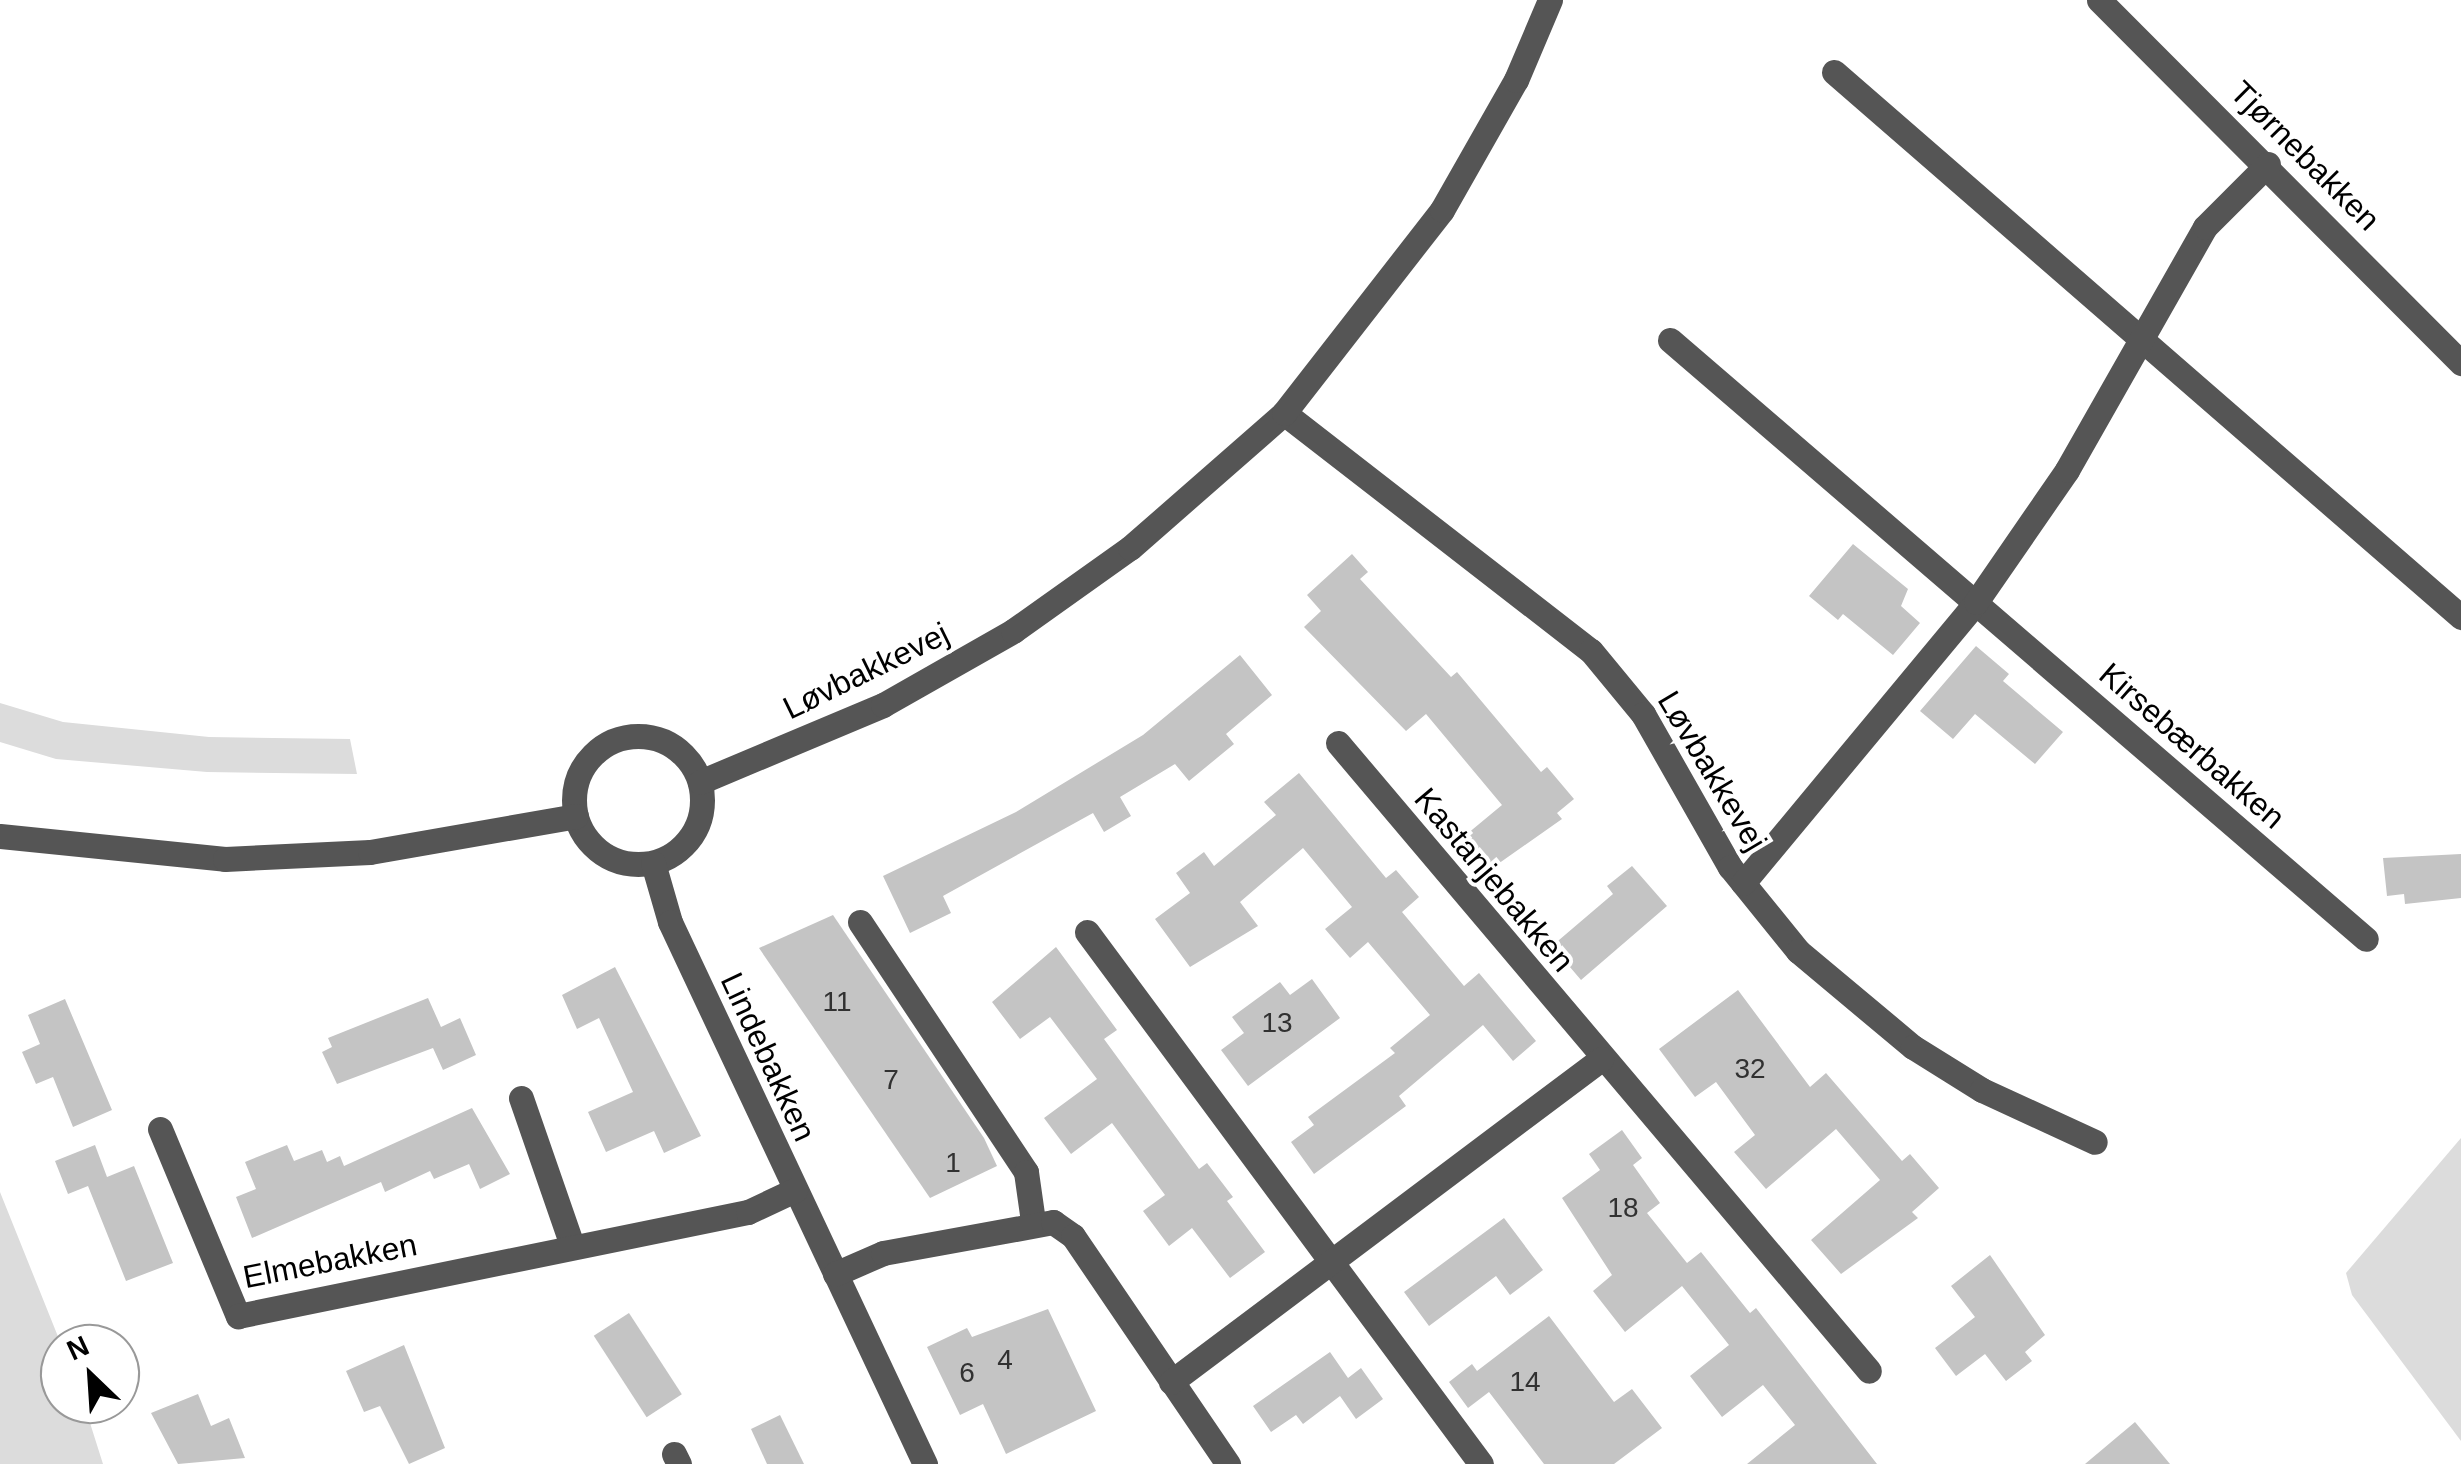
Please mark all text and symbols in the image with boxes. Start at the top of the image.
street label: Tjørnebakken [2222,73,2388,239]
street label: Løvbakkevej [777,614,955,728]
street label: Kirsebærbakken [2091,655,2293,837]
street label: Løvbakkevej [1649,684,1775,858]
street label: Kastanjebakken [1406,780,1582,980]
street label: Lindebakken [712,967,824,1147]
house number: 11 [822,985,852,1019]
house number: 13 [1261,1006,1293,1040]
house number: 32 [1734,1052,1766,1086]
house number: 7 [883,1063,899,1097]
house number: 1 [945,1146,961,1180]
house number: 18 [1607,1191,1639,1225]
street label: Elmebakken [240,1225,420,1297]
north arrow [40,1324,140,1424]
text: N [62,1330,94,1366]
house number: 4 [997,1343,1013,1377]
house number: 6 [959,1356,975,1390]
house number: 14 [1509,1365,1541,1399]

